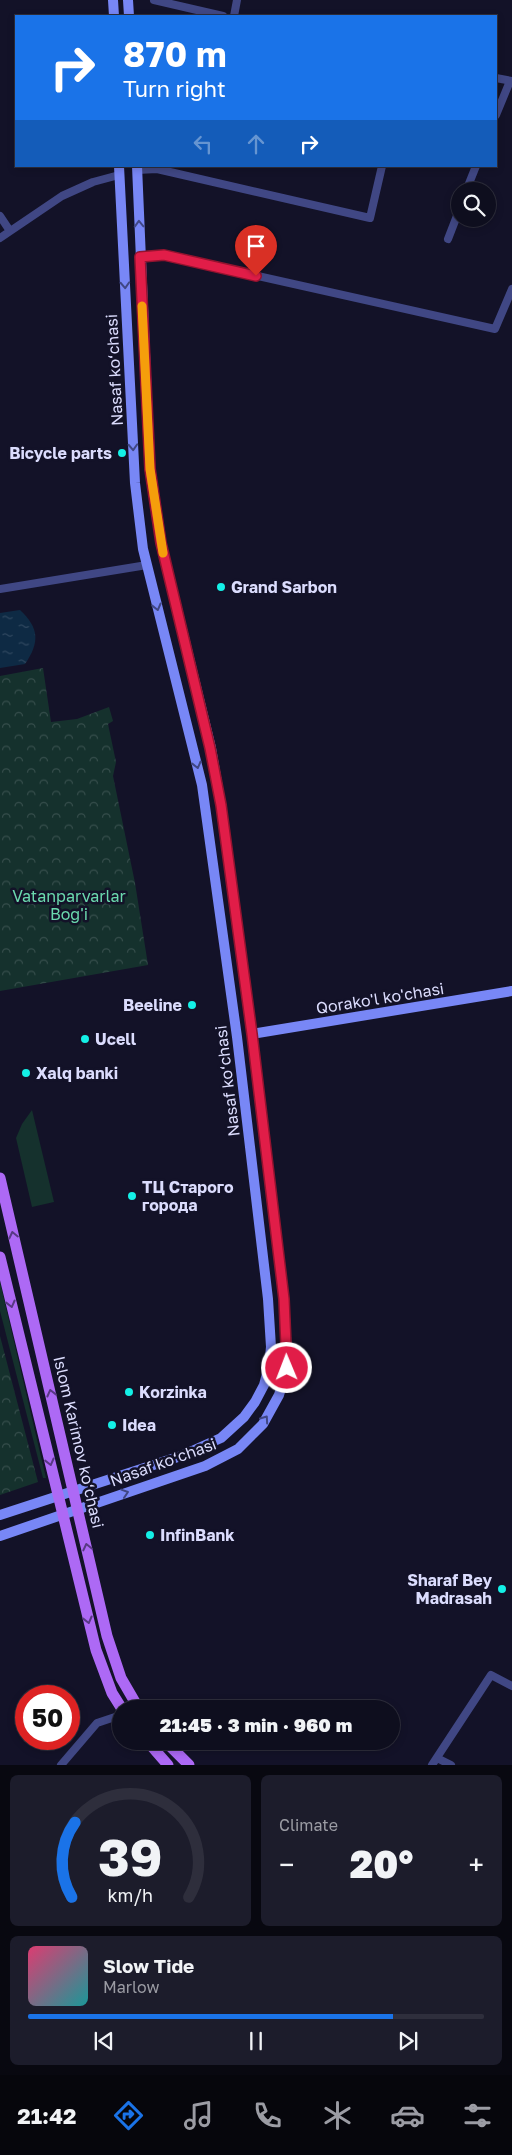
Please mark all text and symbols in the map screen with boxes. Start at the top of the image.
text: 870 m [123,33,227,75]
icon: right [40,35,105,100]
text: Turn right [123,75,226,102]
icon: left [189,130,217,158]
icon: ahead [242,130,270,158]
icon: right [295,130,323,158]
map controls [451,182,496,227]
button: search [451,182,496,227]
one-way arrow [133,219,144,227]
pin [235,225,277,276]
icon: arrive [242,232,270,260]
one-way arrow [119,281,130,289]
street label: Nasaf ko‘chasi [101,314,127,426]
place label: Bicycle parts [9,443,112,463]
one-way arrow [128,444,138,451]
marker: Bicycle parts [116,447,128,459]
place label: Grand Sarbon [231,577,337,597]
marker: Grand Sarbon [215,581,227,593]
one-way arrow [151,603,162,612]
one-way arrow [191,760,201,768]
park label: Vatanparvarlar Bog'i [12,886,126,924]
street label: Qorako'l ko'chasi [315,978,445,1018]
place label: Beeline [123,995,182,1015]
marker: Beeline [186,999,198,1011]
street label: Nasaf ko‘chasi [210,1024,244,1138]
place label: Ucell [95,1029,137,1049]
marker: Ucell [79,1033,91,1045]
place label: Xalq banki [36,1063,118,1083]
marker: Xalq banki [20,1067,32,1079]
place label: ТЦ Старого города [142,1177,234,1215]
marker: ТЦ Старого города [126,1190,138,1202]
one-way arrow [8,1230,19,1239]
one-way arrow [5,1300,16,1309]
position arrow [260,1341,312,1393]
street label: Islom Karimov ko‘chasi [49,1354,109,1530]
place label: Korzinka [139,1382,207,1402]
marker: Korzinka [123,1386,135,1398]
one-way arrow [46,1389,56,1397]
place label: Idea [122,1415,156,1435]
one-way arrow [259,1415,268,1425]
marker: Idea [106,1419,118,1431]
street label: Nasaf ko‘chasi [107,1433,219,1491]
one-way arrow [44,1458,55,1467]
one-way arrow [120,1489,128,1499]
place label: InfinBank [160,1525,235,1545]
marker: InfinBank [144,1529,156,1541]
one-way arrow [82,1542,93,1551]
place label: Sharaf Bey Madrasah [407,1570,492,1608]
marker: Sharaf Bey Madrasah [496,1583,508,1595]
one-way arrow [83,1615,93,1623]
speed limit sign: 50 [15,1685,80,1750]
text: 21:45 · 3 min · 960 m [160,1713,352,1736]
text: Climate [279,1815,338,1835]
text: 39 [98,1825,163,1887]
text: 20° [350,1841,413,1886]
text: − [279,1848,294,1881]
text: + [469,1848,484,1881]
text: km/h [108,1884,153,1906]
text: Slow Tide [103,1954,194,1977]
text: Marlow [103,1977,159,1997]
icon: previous [90,2027,118,2055]
icon: pause [242,2027,270,2055]
icon: next [394,2027,422,2055]
icon: directions [111,2098,146,2133]
icon: music [181,2098,216,2133]
icon: phone [250,2098,285,2133]
icon: climate [320,2098,355,2133]
icon: car [390,2098,425,2133]
icon: filters [460,2098,495,2133]
text: 21:42 [17,2102,76,2129]

